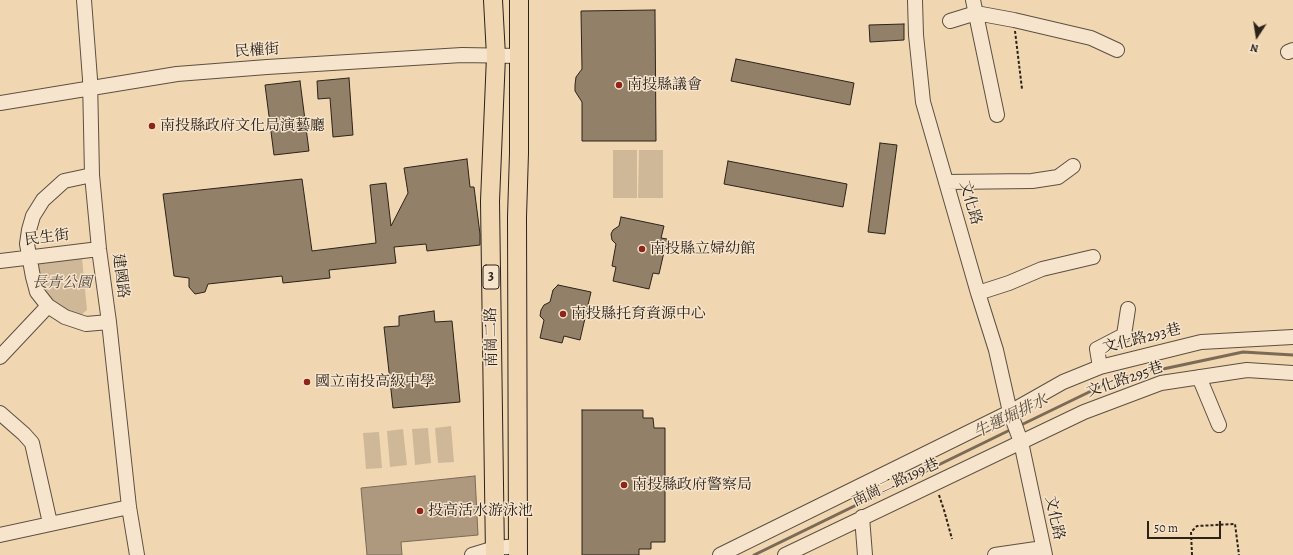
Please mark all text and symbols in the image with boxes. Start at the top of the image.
north arrow [1237,16,1277,56]
street label: 民權街 [234,40,280,62]
text: N [1249,40,1260,56]
place label: 南投縣議會 [627,76,702,94]
marker: 南投縣議會 [614,80,624,90]
place label: 南投縣政府文化局演藝廳 [160,117,325,135]
marker: 南投縣政府文化局演藝廳 [147,121,157,131]
street label: 文化路 [955,179,985,227]
street label: 民生街 [24,226,70,250]
place label: 南投縣立婦幼館 [650,240,755,258]
marker: 南投縣立婦幼館 [637,244,647,254]
street label: 建國路 [108,253,132,299]
road number: 3 [483,265,499,289]
park label: 長青公園 [32,274,92,292]
place label: 南投縣托育資源中心 [571,305,706,323]
street label: 南崗二路 [482,307,502,367]
marker: 南投縣托育資源中心 [558,309,568,319]
street label: 文化路293巷 [1101,321,1183,357]
street label: 文化路295巷 [1084,358,1166,402]
place label: 國立南投高級中學 [315,373,435,391]
marker: 國立南投高級中學 [302,377,312,387]
water label: 牛運堀排水 [971,391,1051,443]
street label: 南崗二路199巷 [850,455,942,511]
place label: 南投縣政府警察局 [632,476,752,494]
marker: 南投縣政府警察局 [619,480,629,490]
street label: 文化路 [1041,494,1067,542]
place label: 投高活水游泳池 [428,502,533,520]
marker: 投高活水游泳池 [415,506,425,516]
scale bar [1149,513,1223,539]
text: 50 m [1154,520,1178,536]

